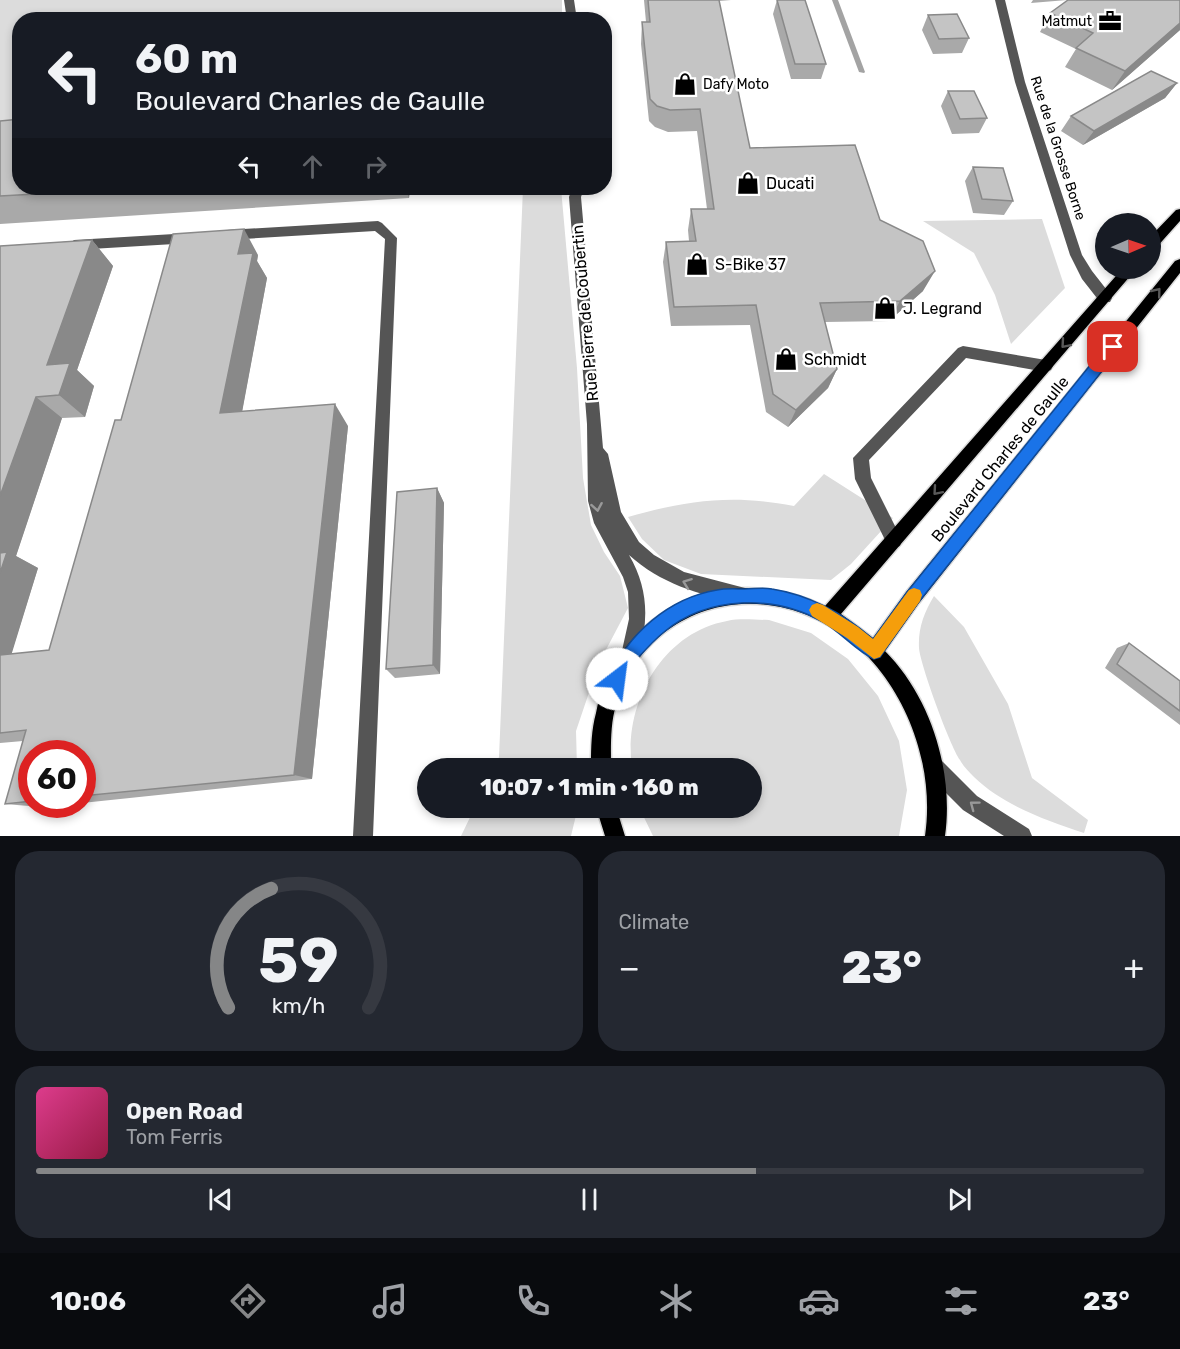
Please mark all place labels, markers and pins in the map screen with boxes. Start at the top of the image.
office icon: Matmut [1097,8,1123,34]
place label: Matmut [1041,13,1093,30]
shop icon: Dafy Moto [672,71,698,97]
place label: Dafy Moto [703,76,769,93]
shop icon: Ducati [735,170,761,196]
place label: Ducati [766,174,814,193]
shop icon: S-Bike 37 [684,251,710,277]
place label: S-Bike 37 [715,255,786,274]
shop icon: J. Legrand [872,295,898,321]
place label: J. Legrand [903,299,982,318]
pin [1087,321,1138,372]
shop icon: Schmidt [773,346,799,372]
place label: Schmidt [804,350,866,369]

